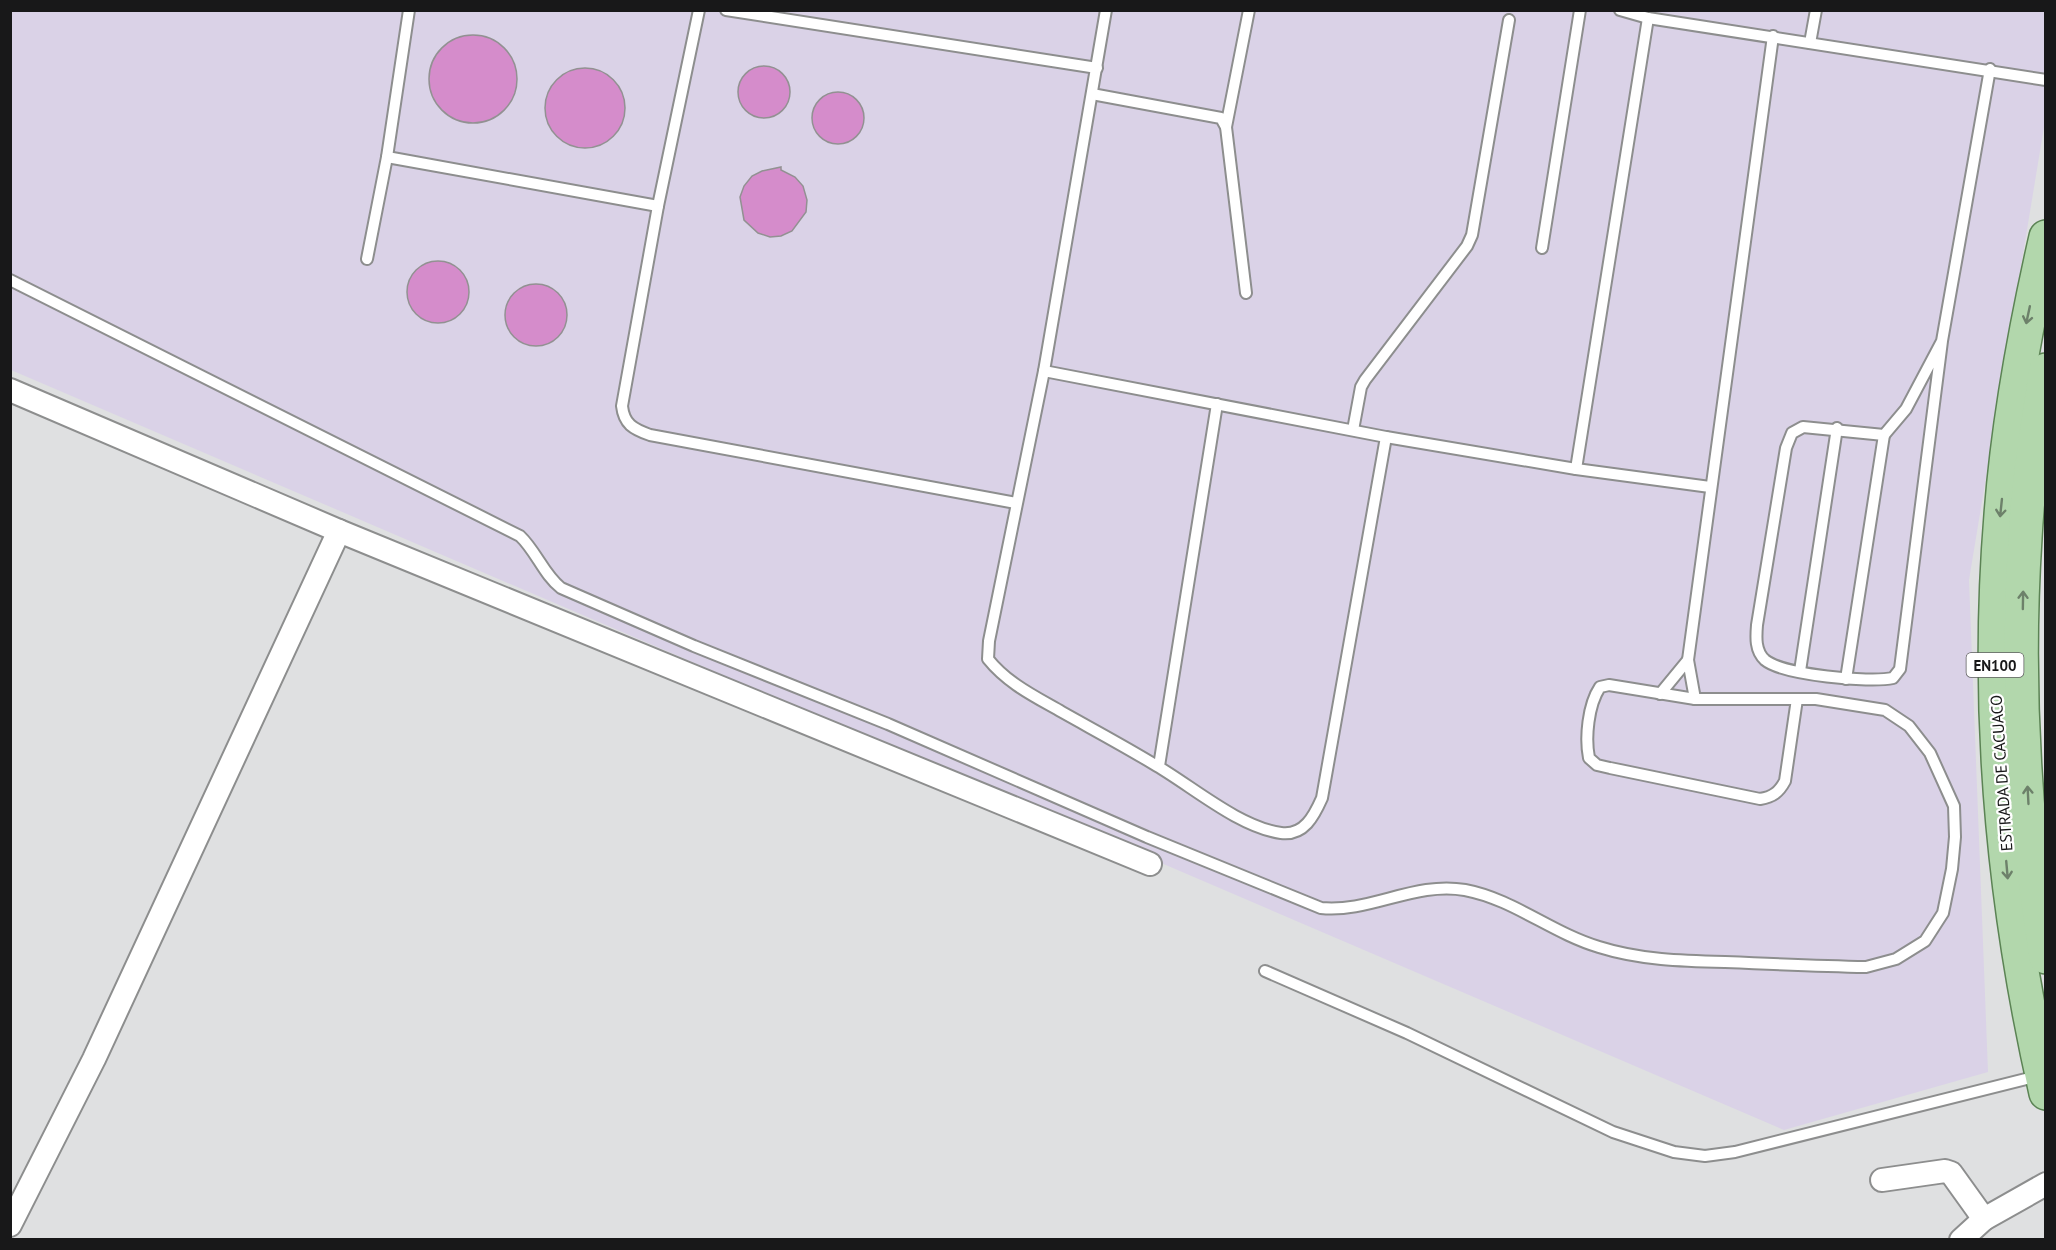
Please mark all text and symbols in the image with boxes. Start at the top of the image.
one-way arrow [2022,305,2034,324]
one-way arrow [1995,497,2006,517]
one-way arrow [2017,590,2029,610]
road number: EN100 [1966,653,2024,677]
street label: ESTRADA DE CACUACO [1986,694,2016,852]
one-way arrow [2023,785,2034,805]
one-way arrow [2002,860,2013,880]

